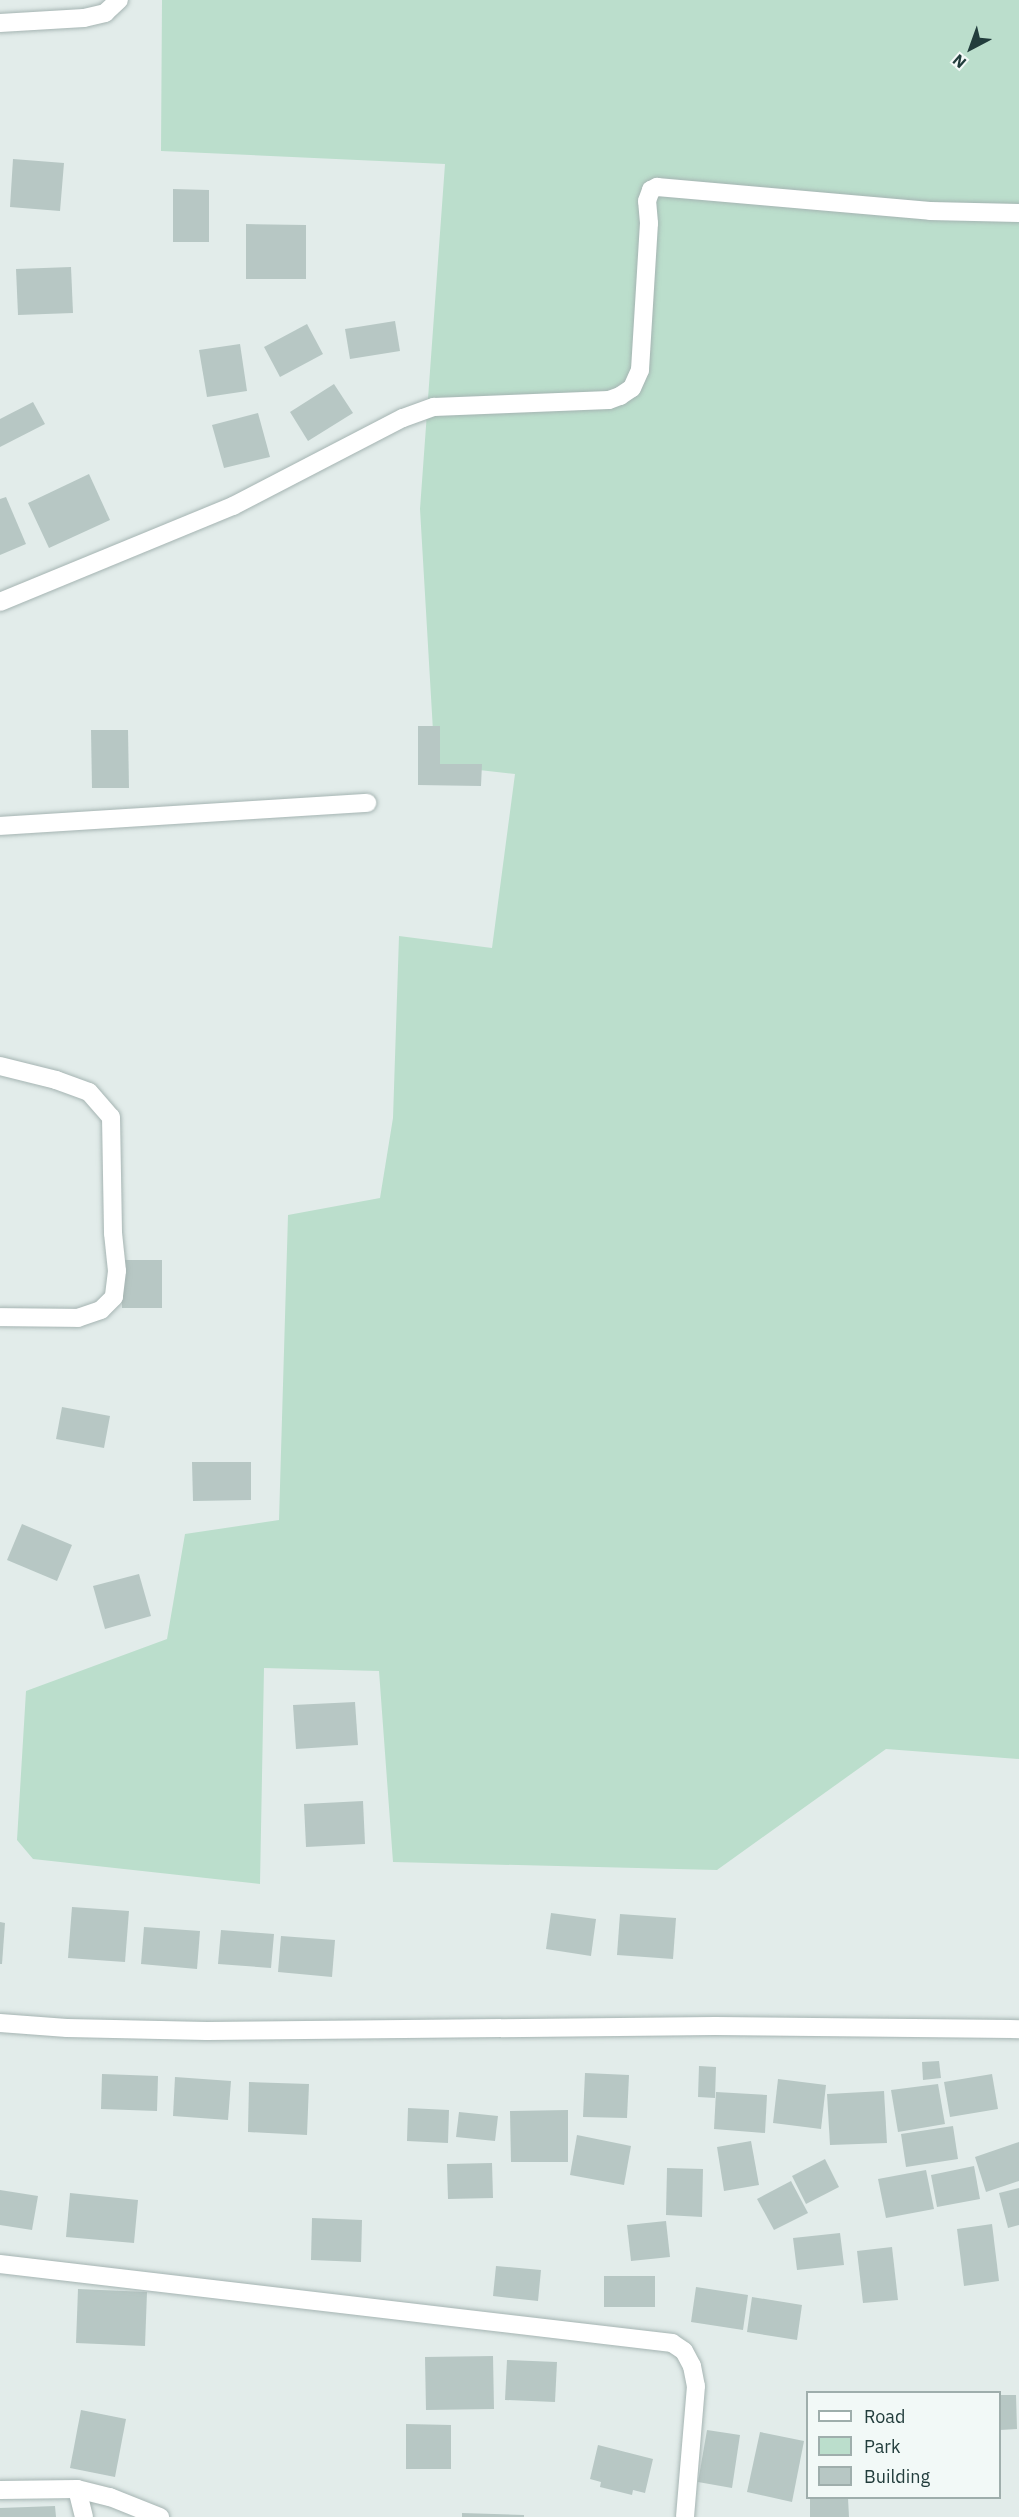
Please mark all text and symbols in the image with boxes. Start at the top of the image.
north arrow [941,18,1001,78]
text: N [948,50,970,73]
legend [806,2391,1001,2499]
text: Road [864,2405,905,2428]
text: Park [864,2435,900,2458]
text: Building [864,2465,930,2488]

